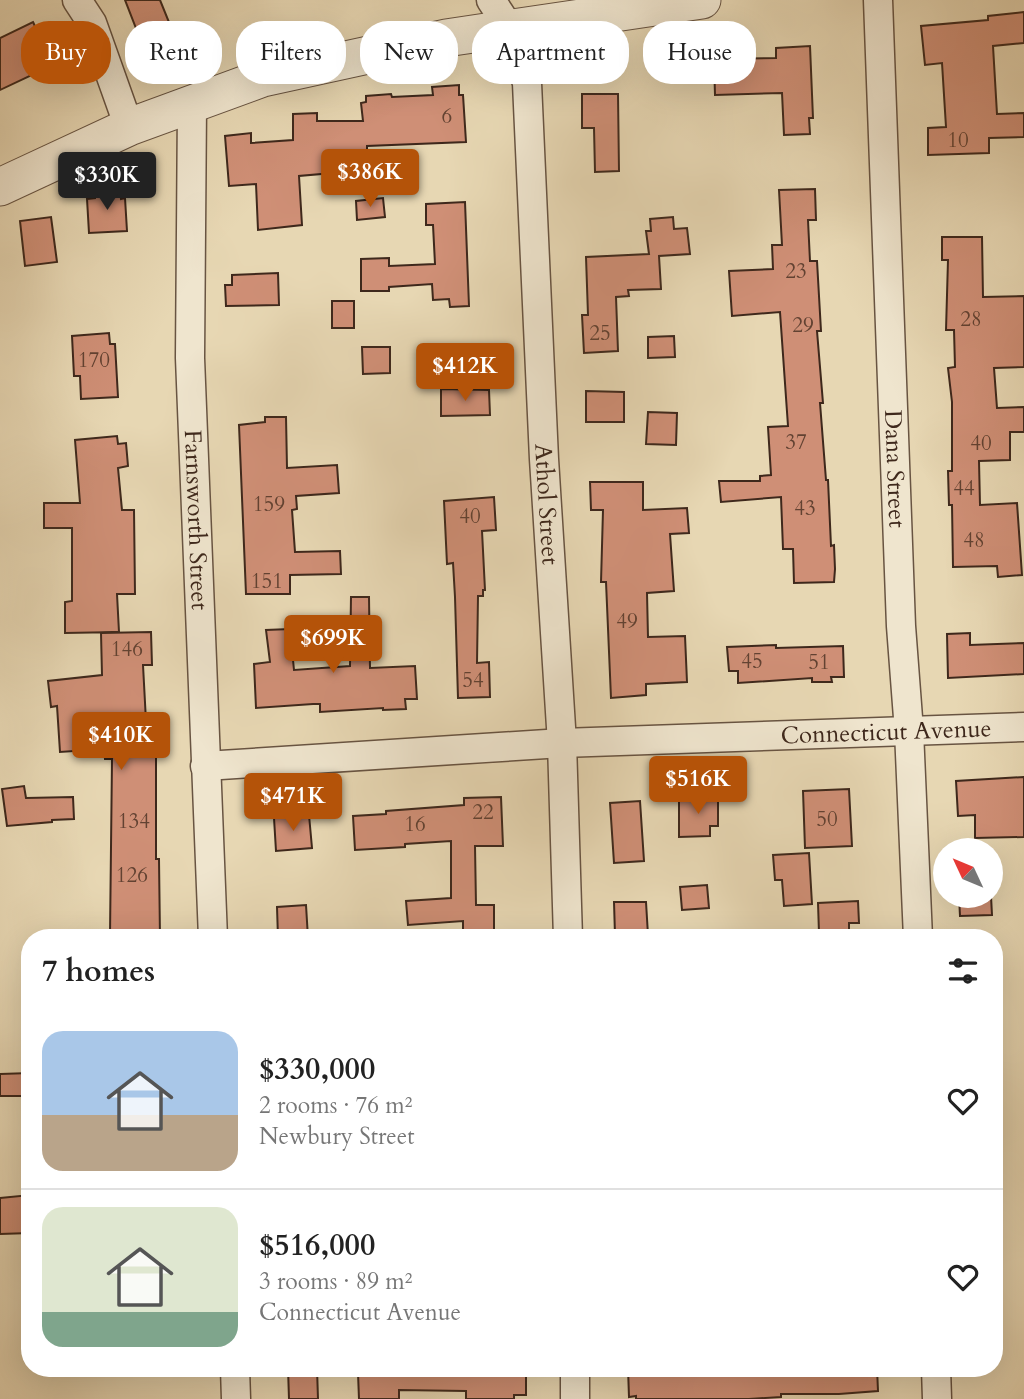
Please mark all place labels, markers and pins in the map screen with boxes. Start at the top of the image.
pin: $386K [321,150,419,209]
pin: $330K [58,152,156,212]
pin: $412K [416,344,514,403]
pin: $699K [284,616,382,675]
pin: $410K [72,712,170,772]
pin: $516K [649,756,747,816]
pin: $471K [244,774,342,833]

